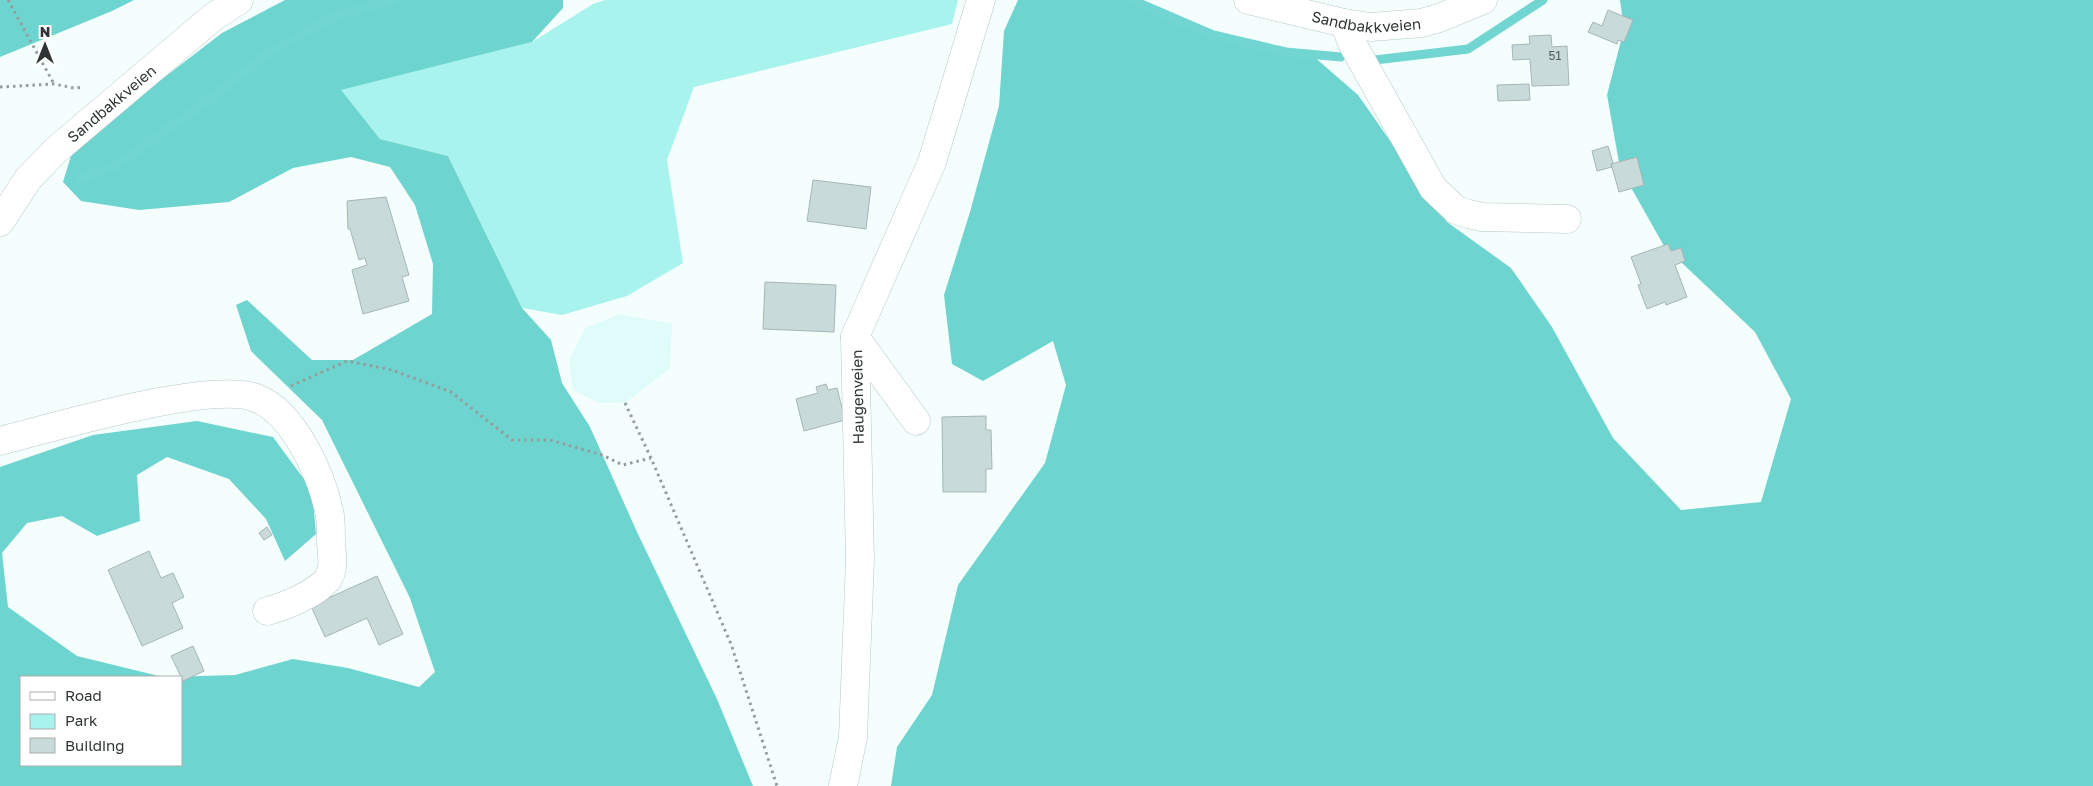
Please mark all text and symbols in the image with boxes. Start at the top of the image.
street label: Sandbakkveien [1310,7,1422,36]
north arrow [20,20,70,70]
text: N [40,23,50,40]
house number: 51 [1549,48,1562,63]
street label: Sandbakkveien [63,61,159,146]
street label: Haugenveien [847,350,867,444]
legend [20,676,182,766]
text: Road [65,686,102,704]
text: Park [65,711,98,729]
text: Building [65,736,125,754]

